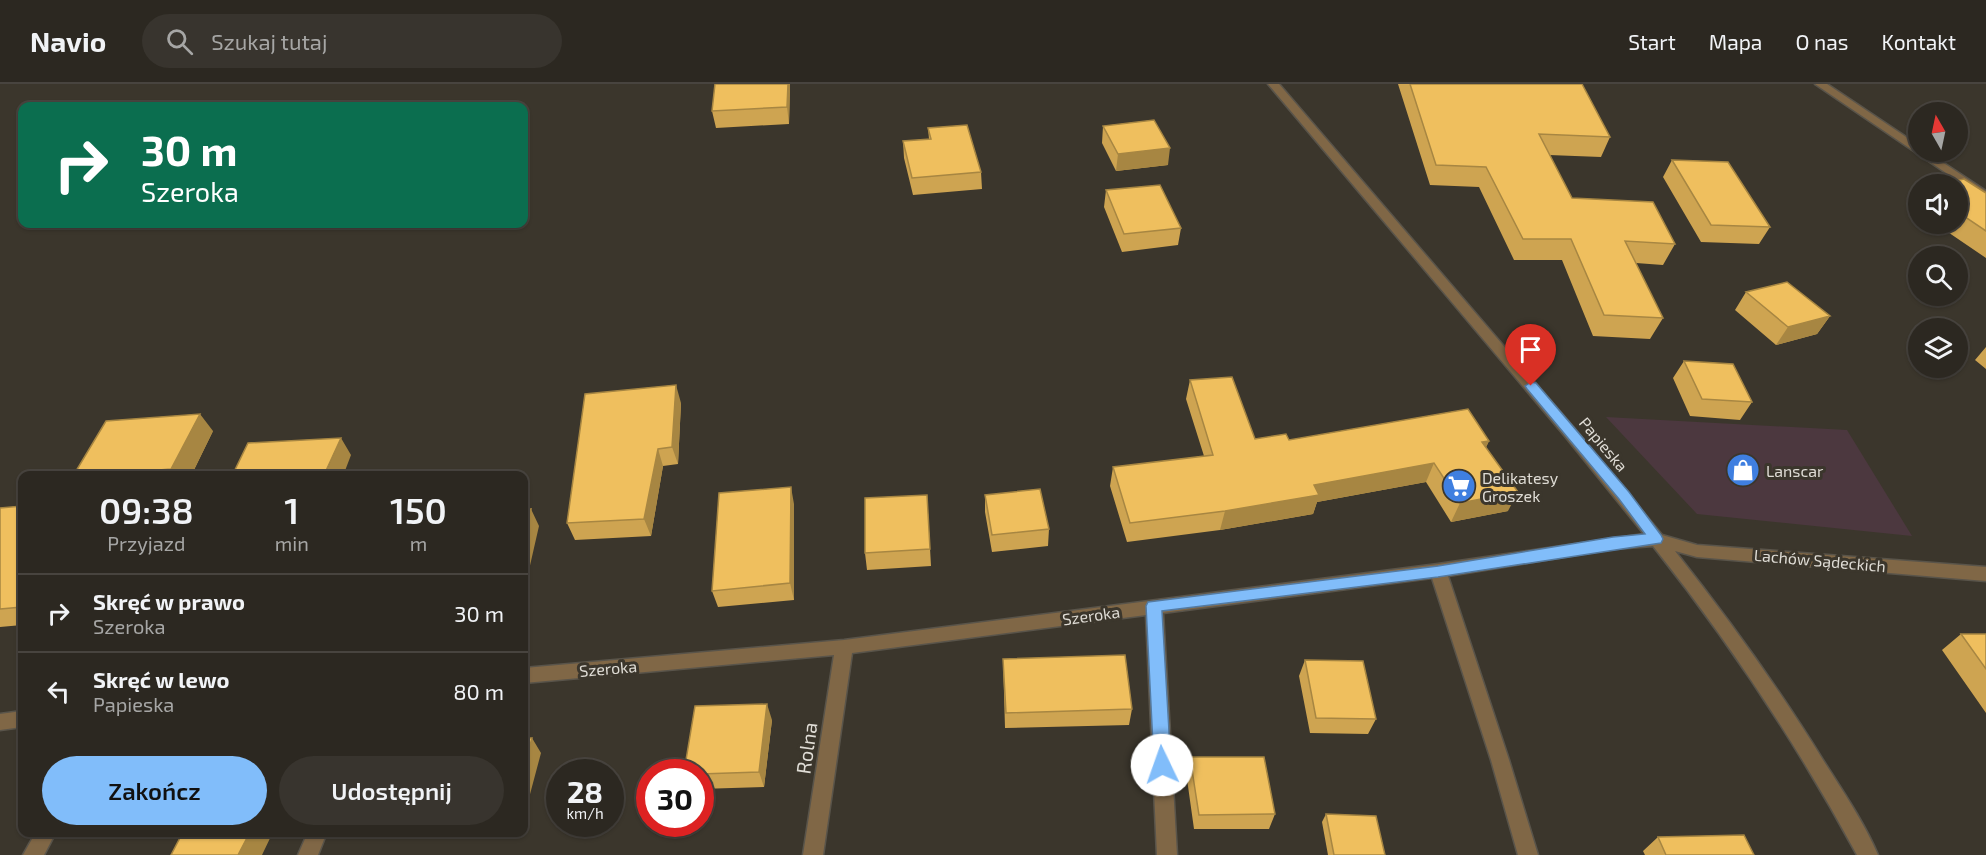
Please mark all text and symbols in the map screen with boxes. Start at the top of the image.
search box [142,14,562,68]
text: Navio [30,24,106,58]
icon: search [163,25,196,58]
text: Szukaj tutaj [211,28,327,54]
text: Start [1628,29,1676,54]
text: Mapa [1709,29,1762,54]
text: O nas [1795,29,1849,54]
text: Kontakt [1882,29,1956,54]
north arrow [1908,102,1968,162]
map controls [1908,102,1968,378]
text: 30 m [141,124,237,174]
icon: right [42,126,120,204]
button: sound [1908,174,1968,234]
text: Szeroka [141,175,239,207]
button: search [1908,246,1968,306]
button: layers [1908,318,1968,378]
pin [1505,324,1556,386]
icon: arrive [1514,333,1547,366]
street label: Papieska [1576,413,1632,475]
shop icon: Lanscar [1725,452,1761,488]
place label: Lanscar [1766,461,1824,480]
supermarket icon: Delikatesy Groszek [1441,468,1477,504]
place label: Delikatesy Groszek [1482,468,1559,505]
text: 09:38 [99,488,194,531]
text: 1 [284,488,299,531]
text: 150 [390,488,447,531]
text: Przyjazd [107,531,185,555]
text: min [275,531,309,555]
text: m [410,531,427,555]
street label: Lachów Sądeckich [1753,545,1887,575]
text: Skręć w prawo [93,588,245,614]
icon: right [42,597,75,630]
text: 30 m [454,600,504,626]
street label: Szeroka [1061,602,1121,628]
text: Szeroka [93,614,165,638]
street label: Szeroka [578,656,638,680]
text: Skręć w lewo [93,666,230,692]
icon: left [42,675,75,708]
text: 80 m [453,678,504,704]
text: Papieska [93,692,174,716]
street label: Rolna [790,720,822,776]
position arrow [1130,733,1194,797]
button: Zakończ [42,756,267,825]
button: Udostępnij [279,756,504,825]
speed limit sign: 30 [636,759,714,837]
text: 28 [567,773,603,809]
text: km/h [566,804,604,822]

